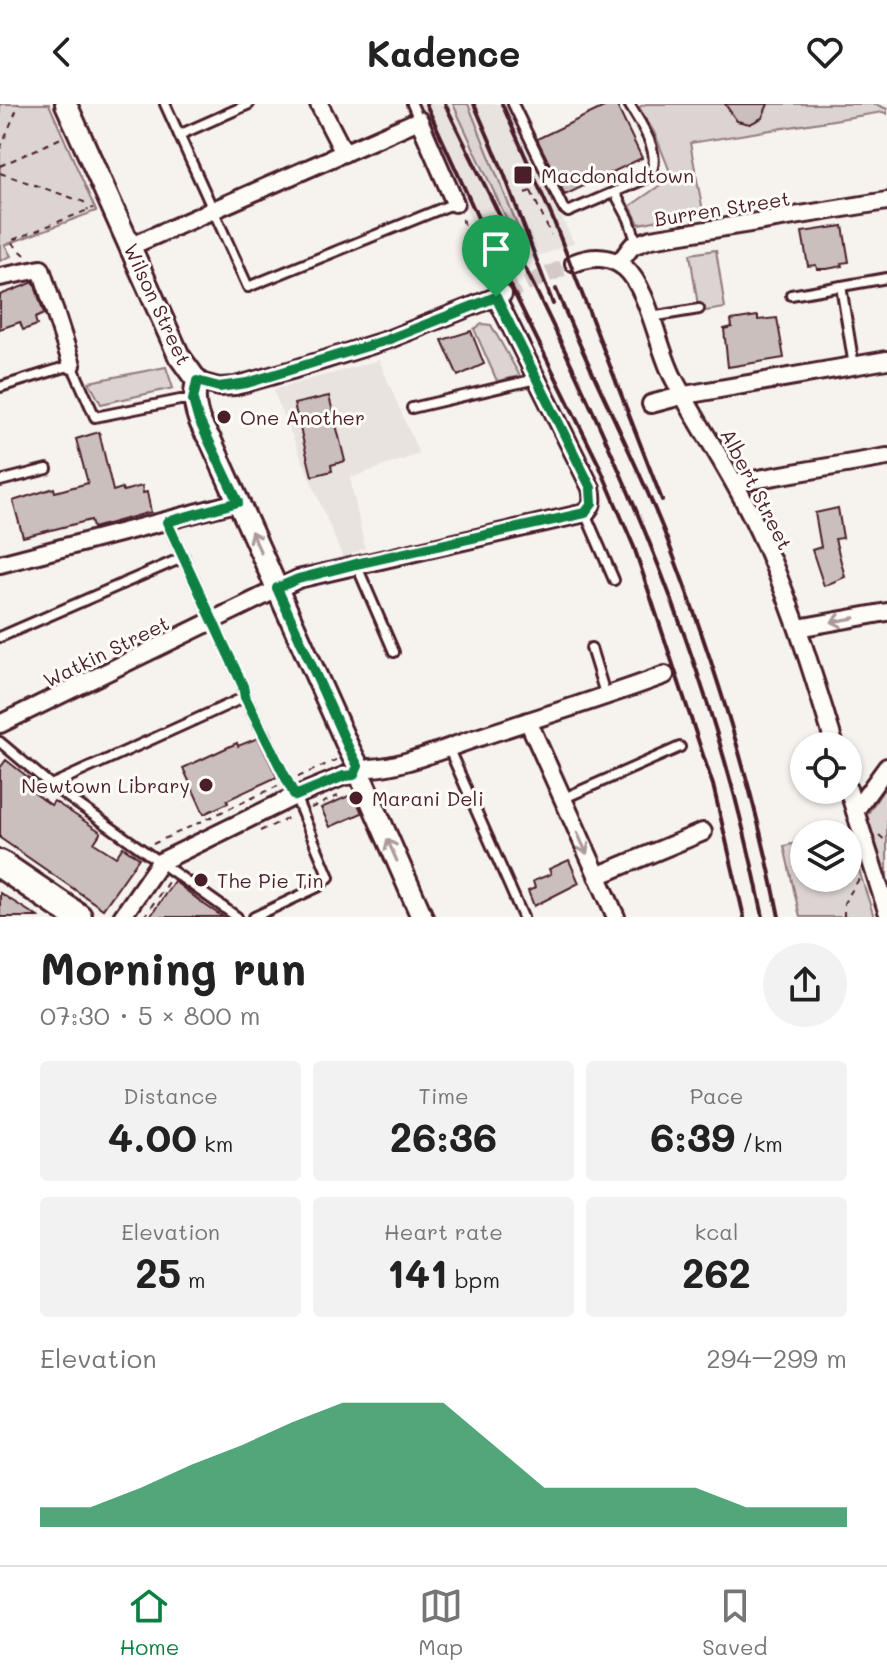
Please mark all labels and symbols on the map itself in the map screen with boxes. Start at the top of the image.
place label: Macdonaldtown [541,162,694,188]
marker: Macdonaldtown [512,164,534,186]
street label: Burren Street [652,184,792,232]
pin [462,215,530,297]
street label: Wilson Street [118,239,198,369]
place label: One Another [240,404,365,430]
marker: One Another [215,408,233,426]
street label: Albert Street [715,424,799,554]
one-way arrow [248,530,263,554]
street label: Watkin Street [39,609,173,693]
one-way arrow [830,613,856,628]
place label: Newtown Library [21,772,190,798]
marker: Newtown Library [197,776,215,794]
place label: Marani Deli [372,785,484,811]
marker: Marani Deli [347,789,365,807]
one-way arrow [576,831,591,855]
one-way arrow [384,838,399,862]
place label: The Pie Tin [217,867,324,893]
marker: The Pie Tin [192,871,210,889]

